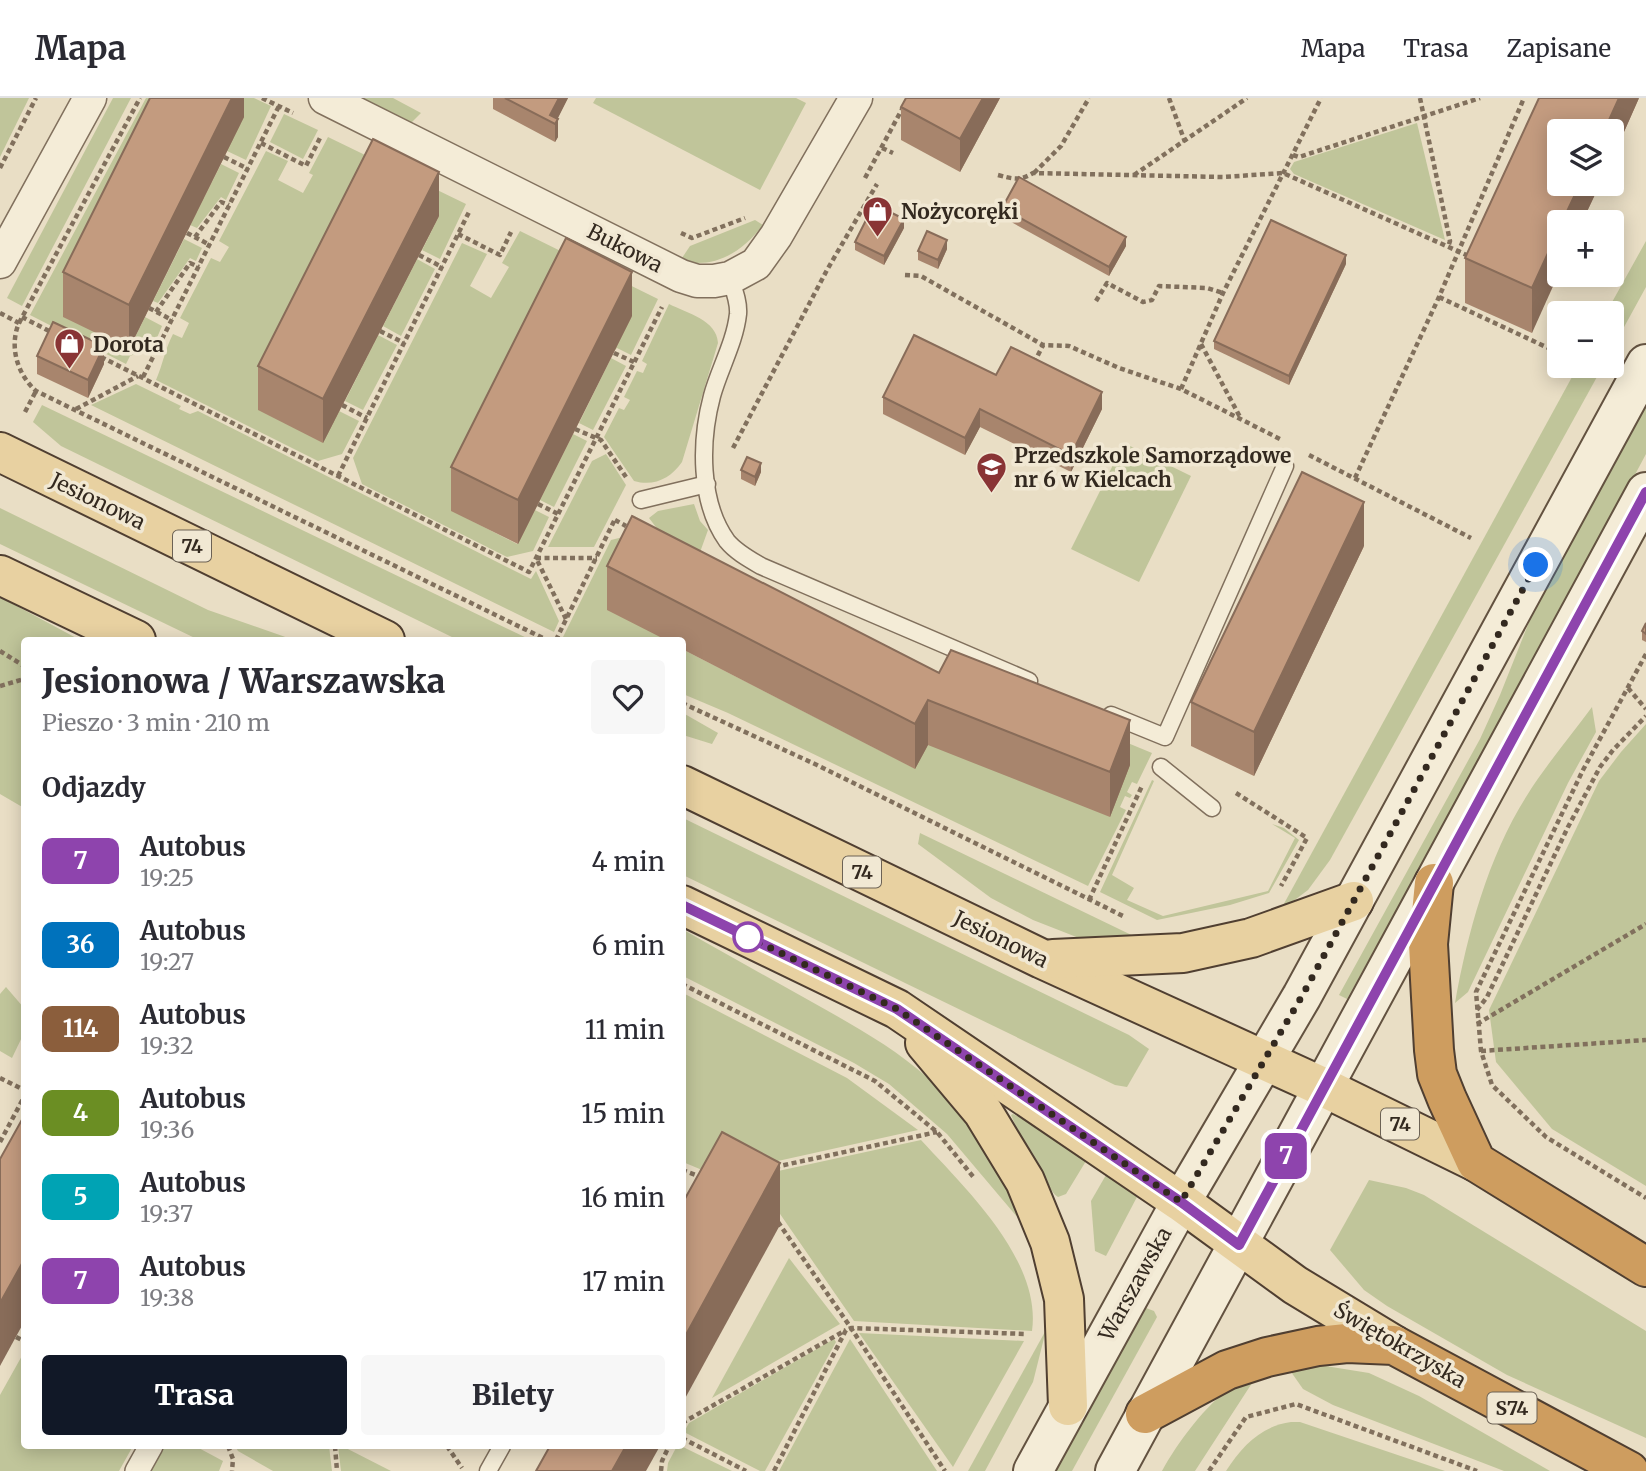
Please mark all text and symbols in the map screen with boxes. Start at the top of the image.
text: Mapa [35,28,126,69]
text: Mapa [1301,33,1365,64]
text: Trasa [1403,33,1469,64]
text: Zapisane [1507,33,1611,64]
map controls [1547,119,1624,378]
button: layers [1547,119,1624,196]
shop icon: Nożycoręki [861,194,895,238]
place label: Nożycoręki [901,198,1018,225]
button: + [1547,210,1624,287]
street label: Bukowa [583,218,667,278]
button: − [1547,301,1624,378]
shop icon: Dorota [53,327,87,371]
place label: Dorota [93,331,164,358]
place label: Przedszkole Samorządowe nr 6 w Kielcach [1014,442,1291,493]
school or university icon: Przedszkole Samorządowe nr 6 w Kielcach [974,450,1008,494]
street label: Jesionowa [45,466,150,536]
road number: 74 [173,530,211,561]
your location [1518,547,1553,582]
button: heart [591,660,665,734]
text: Jesionowa / Warszawska [42,661,446,702]
text: Pieszo · 3 min · 210 m [42,708,270,737]
text: Odjazdy [42,771,146,804]
text: Autobus [140,830,246,863]
text: 7 [73,845,88,876]
text: 4 min [591,845,665,878]
road number: 74 [843,856,881,888]
text: 19:25 [140,863,194,892]
street label: Jesionowa [948,904,1053,974]
text: Autobus [140,914,246,947]
unlabelled marker [733,922,763,952]
text: 36 [66,929,95,960]
text: 6 min [592,929,665,962]
text: 19:27 [140,947,194,976]
text: Autobus [140,998,246,1031]
text: 114 [63,1013,98,1044]
text: 11 min [585,1013,665,1046]
text: 19:32 [140,1031,194,1060]
text: Autobus [140,1082,246,1115]
text: 4 [73,1097,88,1128]
text: 15 min [581,1097,665,1130]
road number: 74 [1381,1108,1419,1140]
text: 19:36 [140,1115,194,1144]
line badge: 7 [1263,1133,1309,1179]
text: 7 [1279,1140,1293,1171]
text: Autobus [140,1166,246,1199]
text: 5 [73,1181,88,1212]
text: 16 min [581,1181,665,1214]
text: 19:37 [140,1199,193,1228]
street label: Warszawska [1092,1222,1177,1347]
text: Autobus [140,1250,246,1283]
text: 7 [73,1265,88,1296]
text: 17 min [582,1265,665,1298]
text: 19:38 [140,1283,194,1312]
street label: Świętokrzyska [1329,1296,1471,1394]
button: Trasa [42,1355,347,1435]
button: Bilety [361,1355,665,1435]
road number: S74 [1488,1392,1536,1424]

